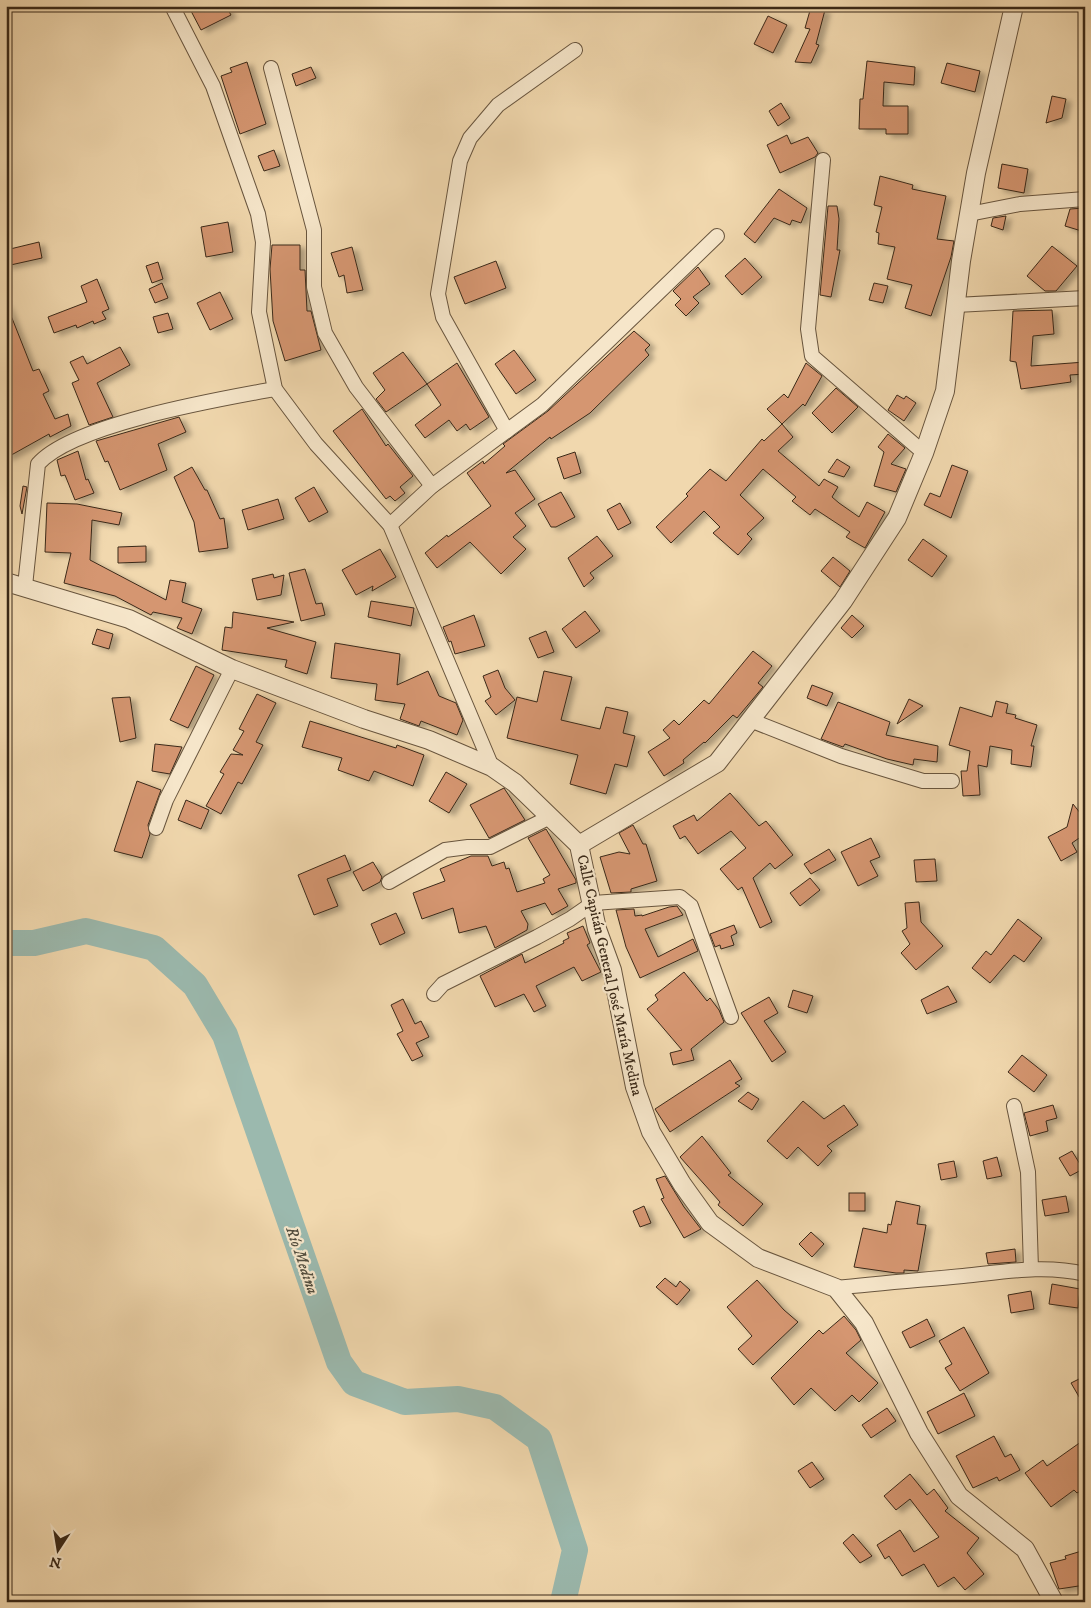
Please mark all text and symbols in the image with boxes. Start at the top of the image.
street label: Calle Capitán General José María Medina [572,853,647,1098]
water label: Río Medina [281,1223,323,1297]
north arrow [32,1526,82,1576]
text: N [48,1552,63,1572]

